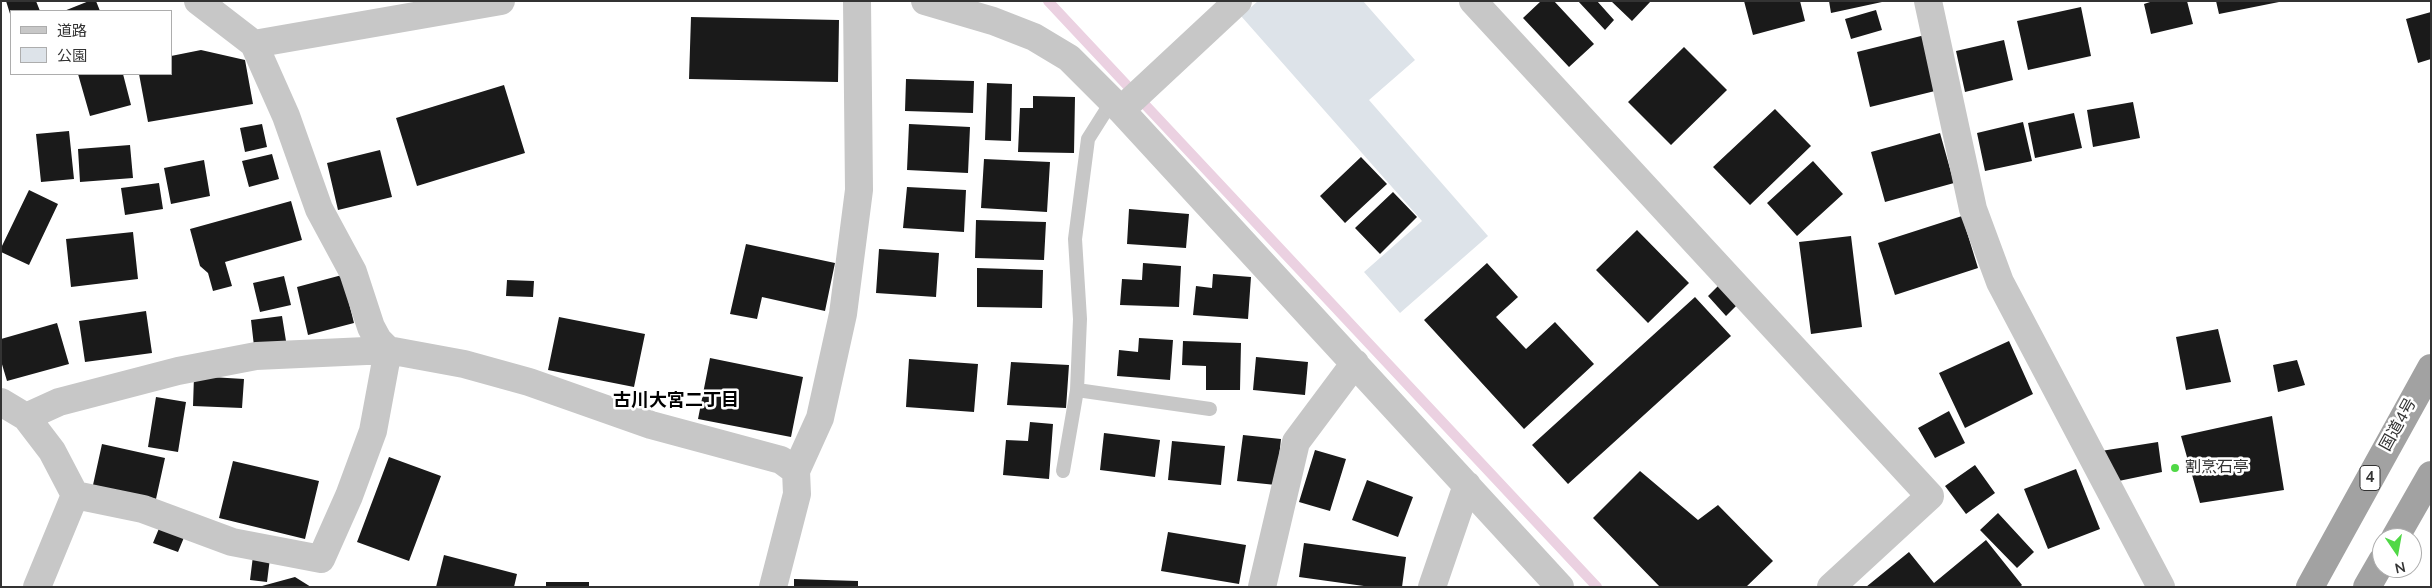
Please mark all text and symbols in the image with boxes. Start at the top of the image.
legend [10,10,172,75]
text: 道路 [57,21,87,41]
text: 公園 [57,46,87,66]
district label: 古川大宮二丁目 [613,391,739,413]
street label: 国道4号 [2377,395,2421,455]
place label: 割烹石亭 [2185,458,2249,478]
marker: 割烹石亭 [2169,462,2181,474]
road number: 4 [2360,466,2380,490]
north arrow [2372,528,2422,578]
text: N [2393,557,2407,578]

